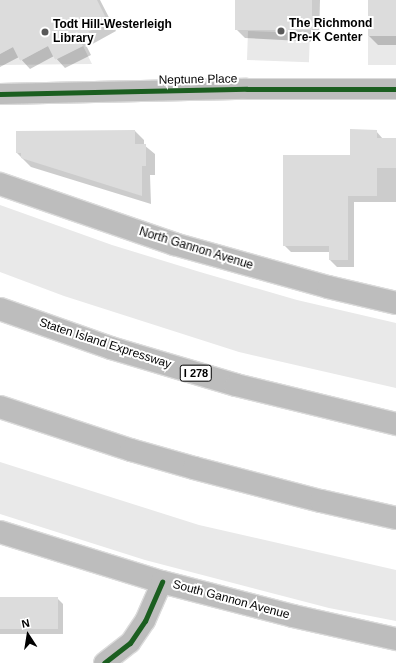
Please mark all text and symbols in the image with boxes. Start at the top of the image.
place label: The Richmond Pre-K Center [289,17,372,45]
place label: Todt Hill-Westerleigh Library [53,18,172,46]
marker: The Richmond Pre-K Center [276,26,286,36]
marker: Todt Hill-Westerleigh Library [40,27,50,37]
street label: Neptune Place [159,72,237,88]
street label: North Gannon Avenue [137,225,255,273]
street label: Staten Island Expressway [37,316,173,372]
road number: I 278 [179,364,213,382]
street label: South Gannon Avenue [171,577,291,623]
north arrow [8,615,48,655]
text: N [20,617,31,630]

